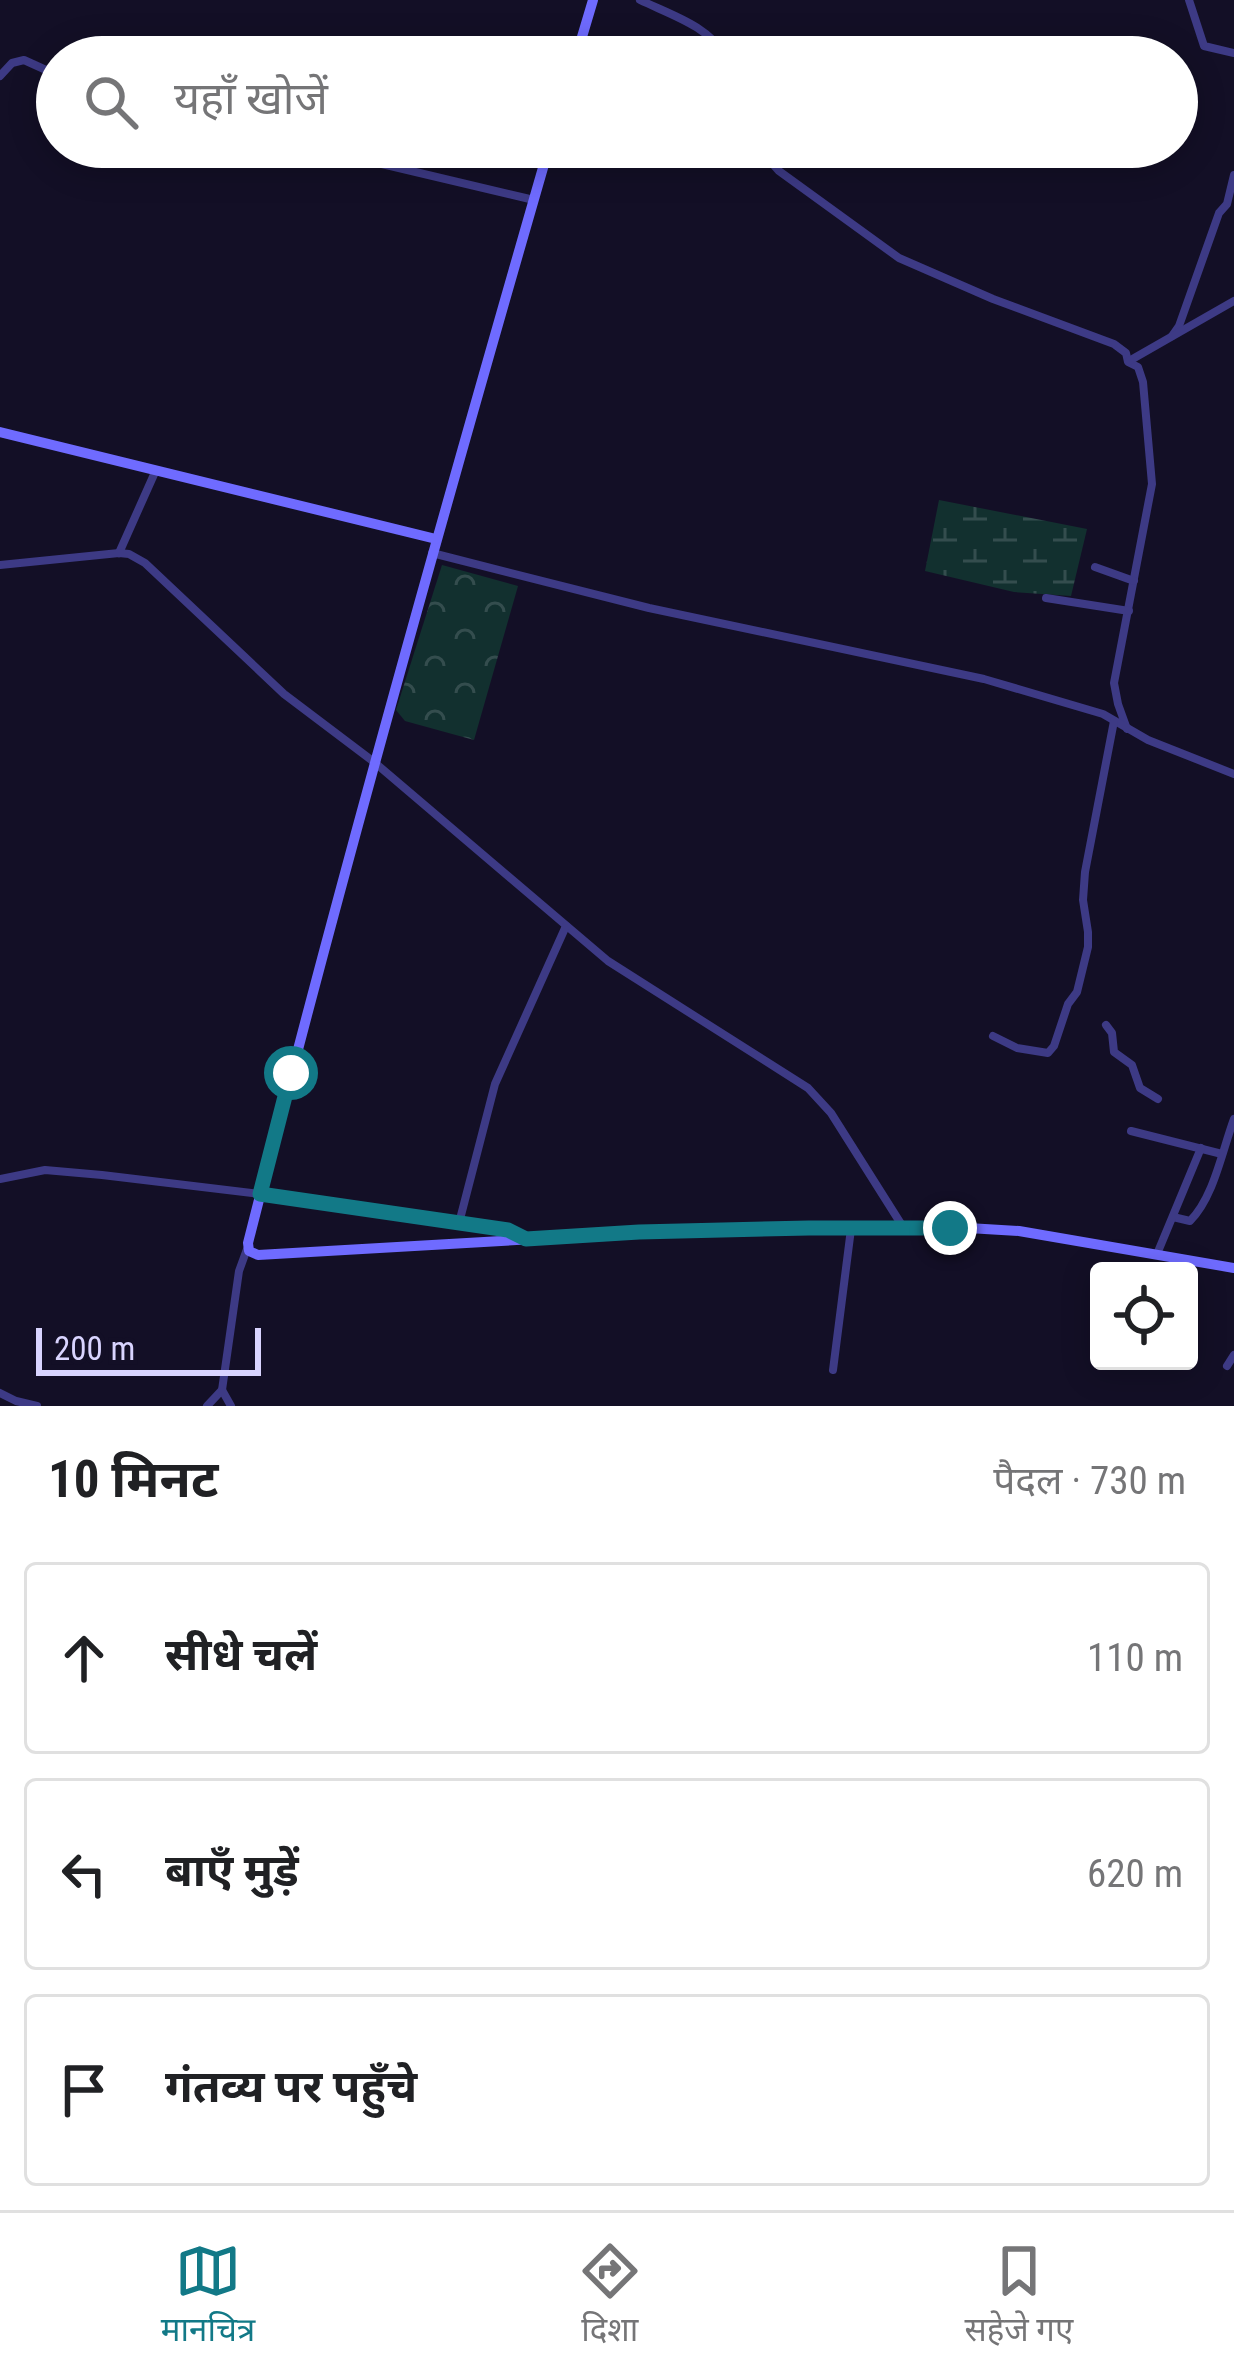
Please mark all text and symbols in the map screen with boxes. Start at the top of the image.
search box [36,36,1198,168]
icon: search [78,69,144,135]
text: यहाँ खोजें [174,72,328,125]
route start [264,1046,318,1100]
route end [923,1201,977,1255]
map controls [1090,1262,1198,1370]
button: locate [1090,1262,1198,1370]
scale bar [36,1322,261,1375]
text: 200 m [54,1329,135,1368]
text: 10 मिनट [48,1450,218,1509]
text: पैदल · 730 m [993,1458,1186,1504]
icon: ahead [51,1625,117,1691]
text: सीधे चलें [165,1628,317,1681]
text: 110 m [1087,1635,1183,1681]
icon: left [51,1841,117,1907]
text: बाएँ मुड़ें [165,1844,299,1897]
text: 620 m [1087,1851,1183,1897]
icon: arrive [51,2057,117,2123]
text: गंतव्य पर पहुँचे [165,2060,417,2113]
tab: मानचित्र [161,2238,255,2354]
tab: दिशा [577,2238,643,2354]
tab: सहेजे गए [964,2238,1073,2354]

